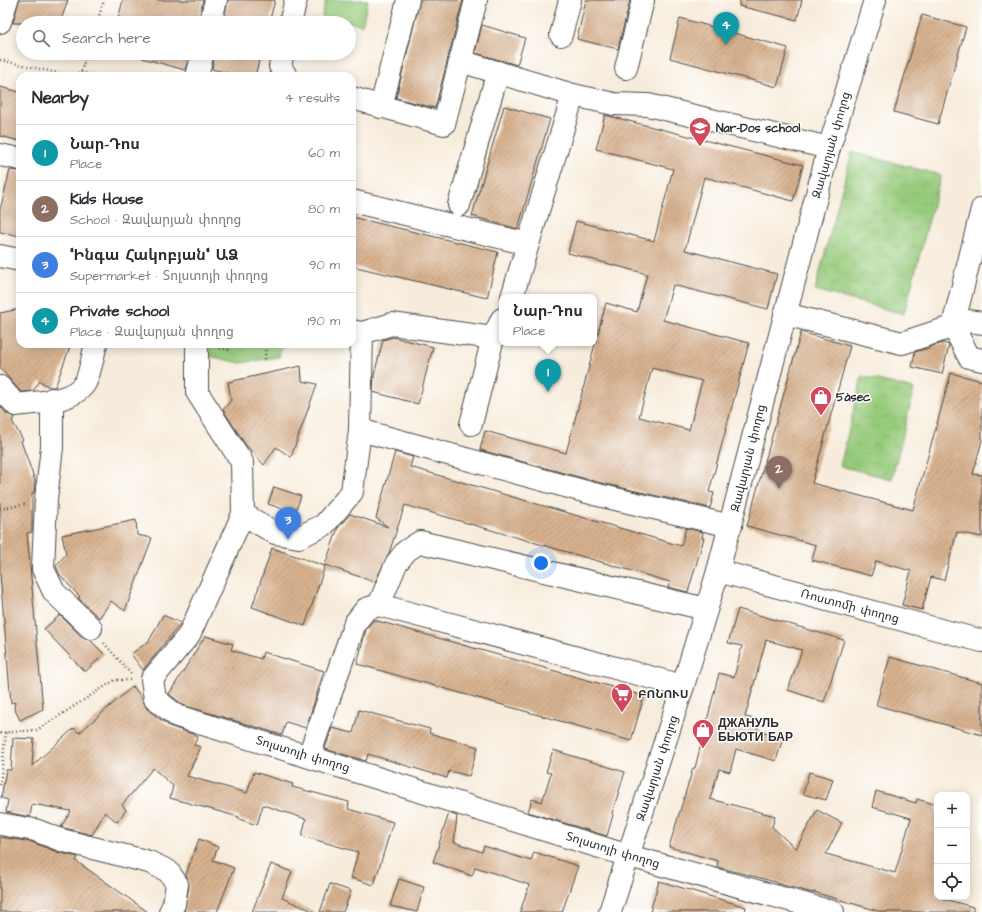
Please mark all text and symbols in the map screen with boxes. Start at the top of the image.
pin: 4 [713,12,739,45]
search box [16,16,356,60]
icon: search [30,27,52,49]
text: Search here [62,28,151,49]
text: Nearby [32,86,89,110]
text: 4 results [285,89,340,107]
street label: Զավարյան փողոց [808,90,855,200]
school or university icon: Nar-Dos school [687,115,713,148]
place label: Nar-Dos school [716,120,800,137]
text: Նար-Դոս [70,134,140,155]
text: 1 [44,144,46,162]
text: 60 m [308,144,340,162]
text: Place [70,155,102,173]
text: Kids House [70,189,143,210]
text: 2 [41,200,49,218]
text: 80 m [308,200,340,218]
text: School · Զավարյան փողոց [70,211,241,229]
text: "Ինգա Հակոբյան" ԱՁ [70,245,238,266]
text: 3 [42,256,48,274]
text: 90 m [309,256,340,274]
text: Supermarket · Տոլստոյի փողոց [70,267,268,285]
popup [499,294,597,346]
text: Private school [70,301,169,322]
text: Նար-Դոս [513,301,583,322]
text: 4 [41,312,49,330]
text: 190 m [307,312,340,330]
text: Place [513,322,545,340]
text: Place · Զավարյան փողոց [70,323,234,341]
pin: 1 [535,359,561,392]
shop icon: 5àsec [808,384,834,417]
place label: 5àsec [836,389,871,406]
street label: Զավարյան փողոց [727,403,770,514]
pin: 2 [766,456,792,489]
pin: 3 [275,507,301,540]
your location [531,553,551,573]
street label: Ռոստոմի փողոց [799,585,901,628]
supermarket icon: ԲՈՆՈՒՍ [609,681,635,714]
place label: ԲՈՆՈՒՍ [638,686,688,703]
street label: Զավարյան փողոց [632,713,683,823]
place label: ДЖАНУЛЬ БЬЮТИ БАР [718,715,793,746]
shop icon: ДЖАНУЛЬ БЬЮТИ БАР [690,717,716,750]
street label: Տոլստոյի փողոց [254,732,352,777]
map controls [934,792,970,900]
button: + [934,792,970,828]
street label: Տոլստոյի փողոց [564,828,662,873]
button: − [934,828,970,864]
button: locate [934,864,970,900]

